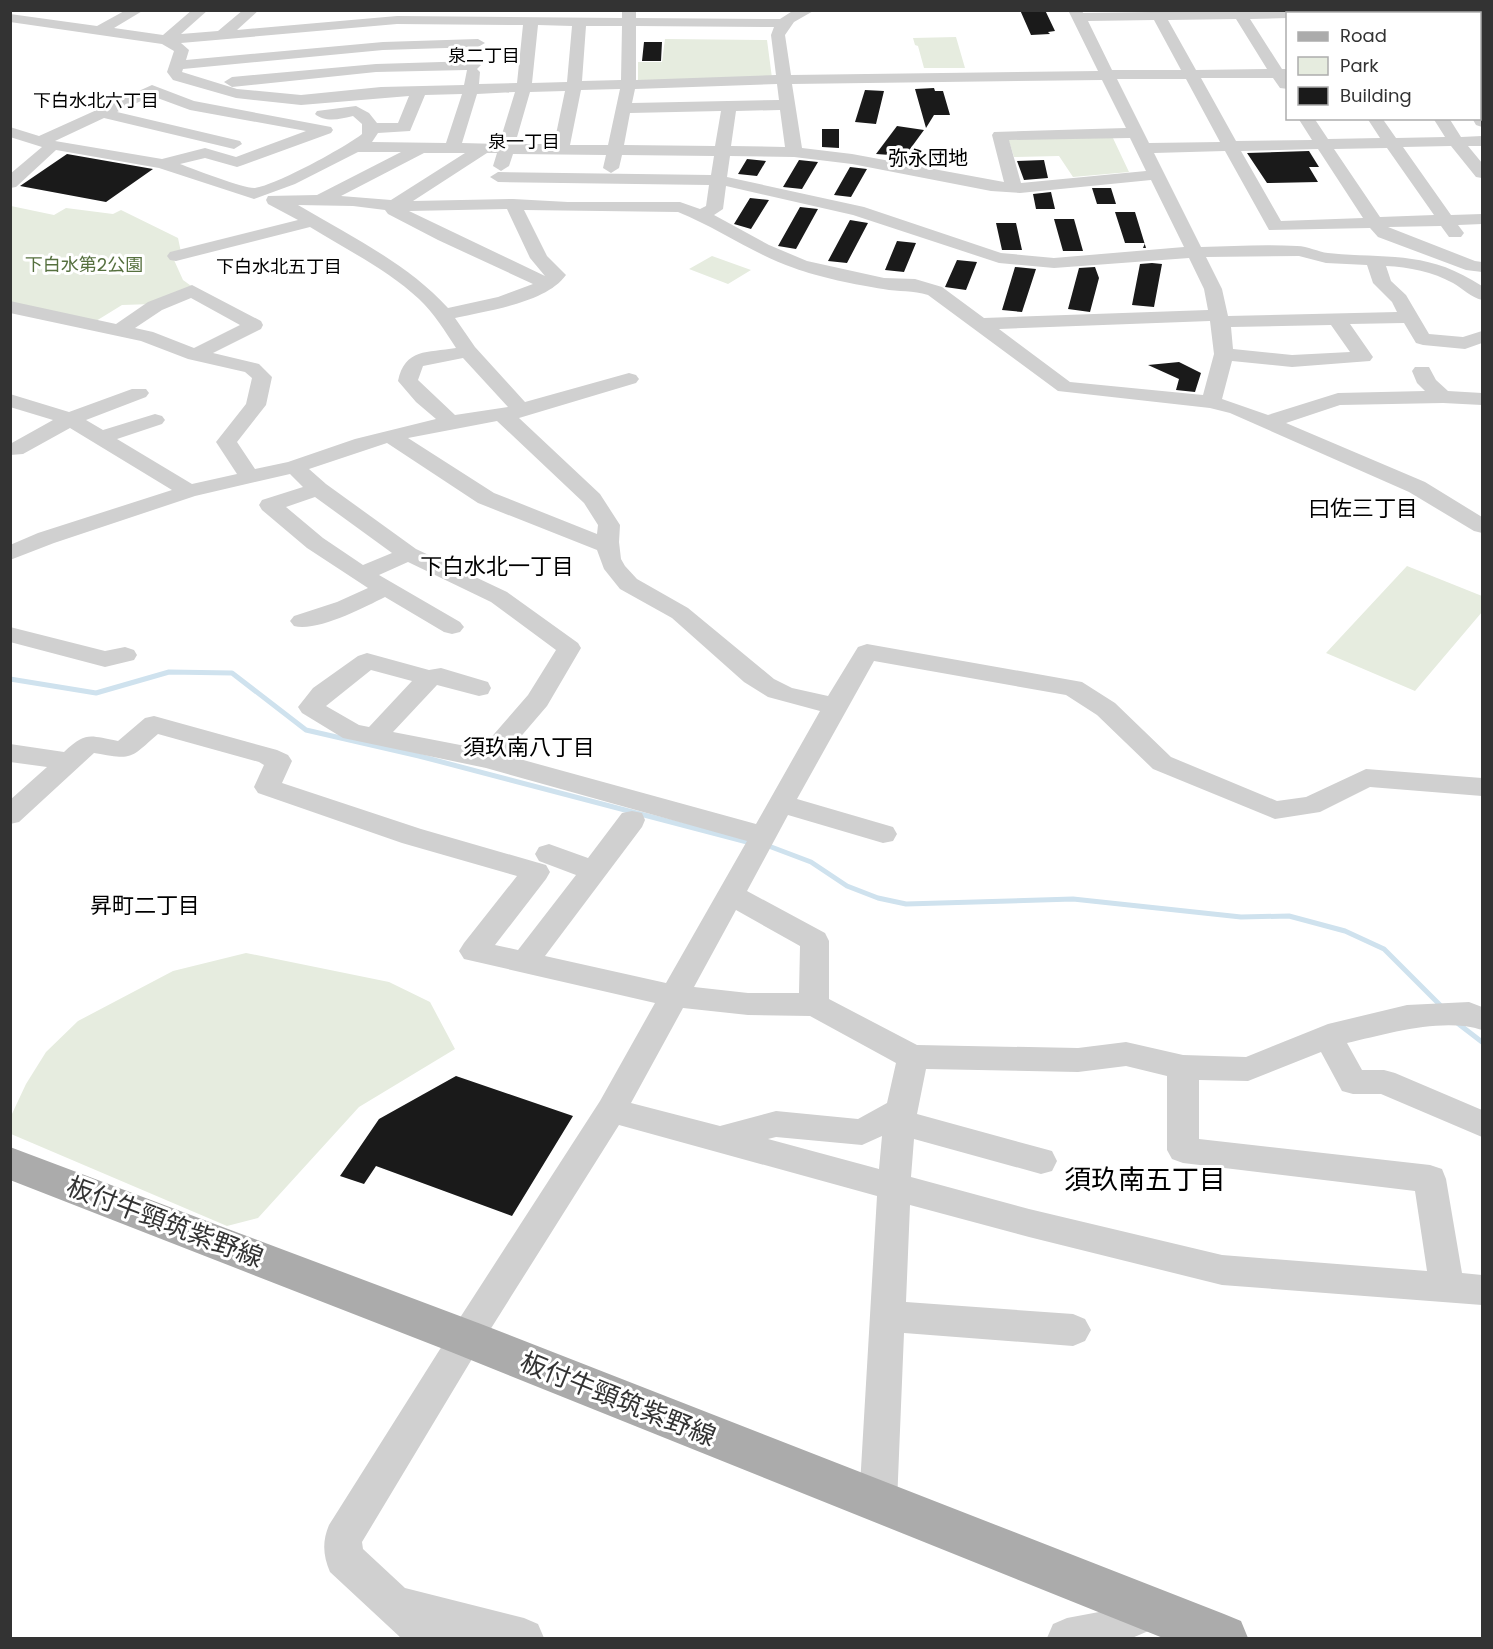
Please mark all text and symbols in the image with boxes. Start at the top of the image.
legend [1286,12,1481,120]
text: Road [1340,23,1387,48]
district label: 泉二丁目 [448,43,520,68]
text: Park [1340,53,1379,78]
text: Building [1340,83,1412,108]
district label: 下白水北六丁目 [33,88,159,113]
district label: 泉一丁目 [488,129,560,154]
district label: 弥永団地 [888,144,968,172]
park label: 下白水第2公園 [25,252,143,277]
district label: 下白水北五丁目 [216,254,342,279]
district label: 曰佐三丁目 [1308,493,1418,524]
district label: 下白水北一丁目 [420,551,574,582]
district label: 須玖南八丁目 [463,732,595,763]
district label: 昇町二丁目 [90,890,200,921]
district label: 須玖南五丁目 [1064,1161,1226,1198]
street label: 板付牛頸筑紫野線 [61,1168,269,1276]
street label: 板付牛頸筑紫野線 [515,1343,721,1455]

